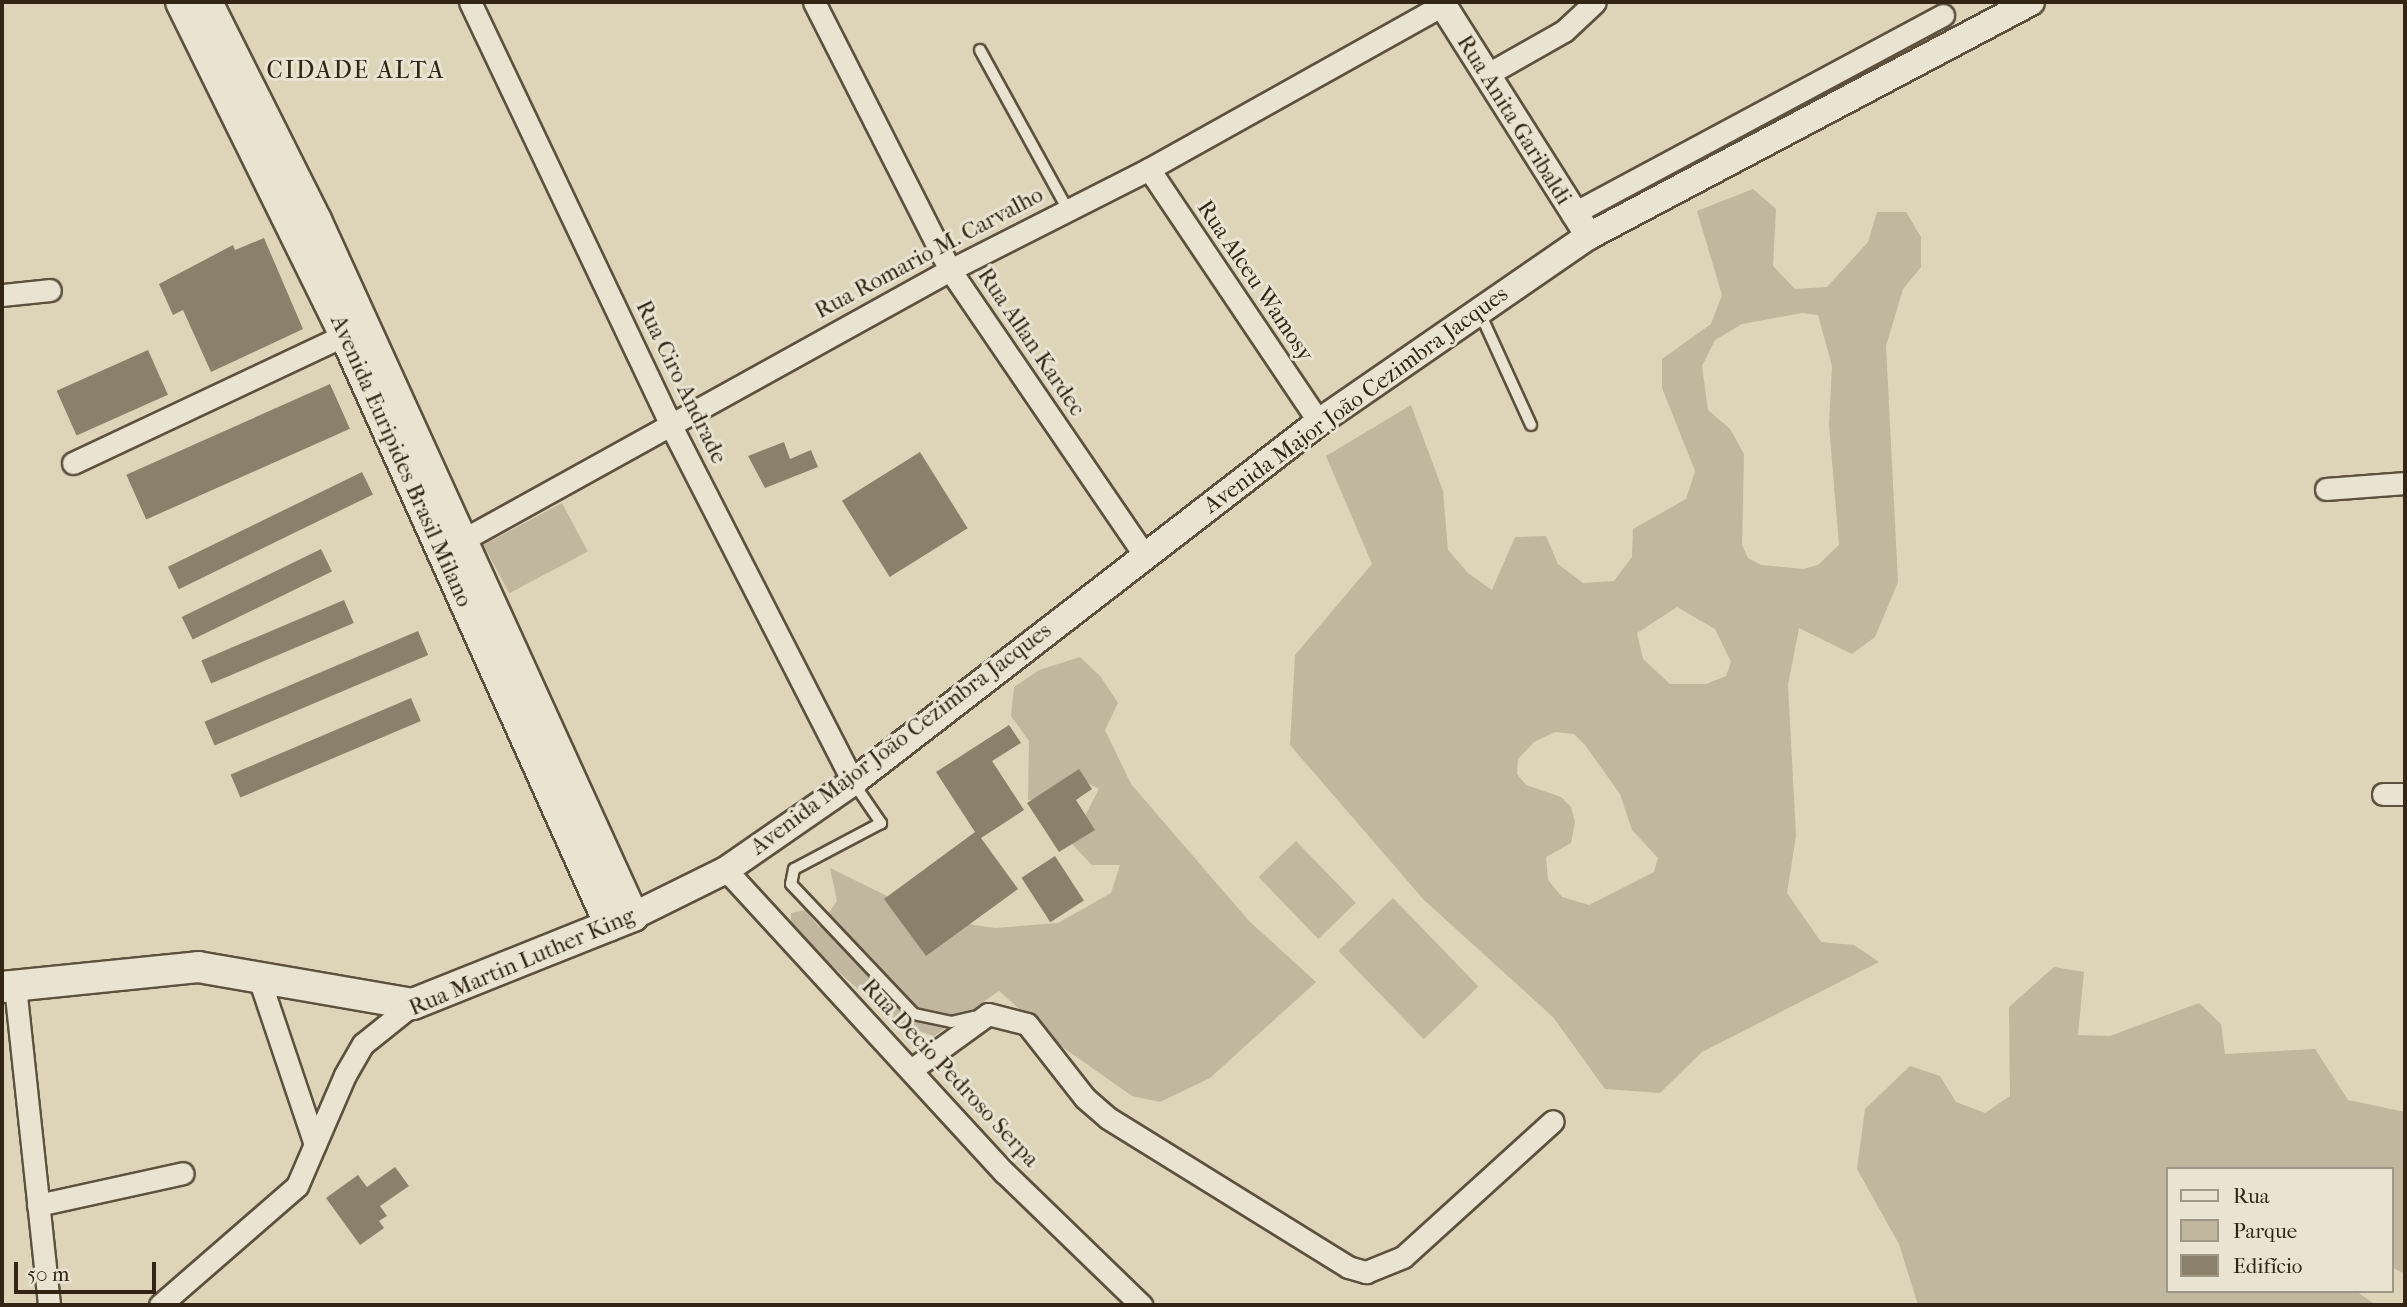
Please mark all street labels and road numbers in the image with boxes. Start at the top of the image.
street label: Rua Anita Garibaldi [1451,30,1577,210]
street label: Rua Romario M. Carvalho [810,181,1048,325]
street label: Rua Alceu Wamosy [1191,195,1319,367]
street label: Rua Allan Kardec [971,263,1091,421]
street label: Avenida Major João Cezimbra Jacques [1198,280,1514,520]
street label: Rua Ciro Andrade [630,296,732,468]
street label: Avenida Euripides Brasil Milano [324,311,478,611]
street label: Avenida Major João Cezimbra Jacques [745,617,1057,861]
street label: Rua Martin Luther King [405,902,639,1022]
street label: Rua Decio Pedroso Serpa [855,973,1045,1173]

